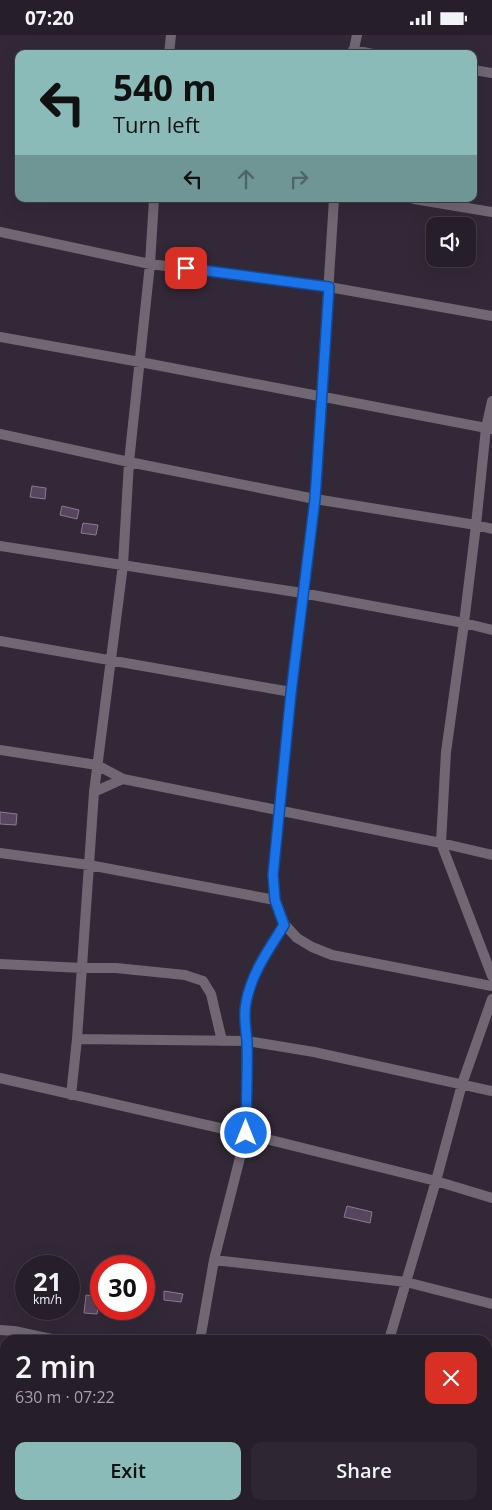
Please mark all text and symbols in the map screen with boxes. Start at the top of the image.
text: 07:20 [25,5,74,31]
text: 540 m [113,64,217,111]
icon: left [30,70,95,135]
text: Turn left [113,109,200,139]
icon: left [179,165,207,193]
icon: ahead [232,165,260,193]
icon: right [285,165,313,193]
map controls [426,217,476,267]
button: sound [426,217,476,267]
pin [165,247,207,289]
icon: arrive [172,254,200,282]
position arrow [219,1106,271,1158]
speed limit sign: 30 [90,1255,155,1320]
text: 21 [33,1264,62,1298]
text: km/h [33,1291,62,1308]
text: 2 min [15,1346,96,1387]
button: close [425,1352,477,1404]
text: 630 m · 07:22 [15,1386,115,1408]
button: Exit [15,1442,241,1500]
button: Share [251,1442,477,1500]

